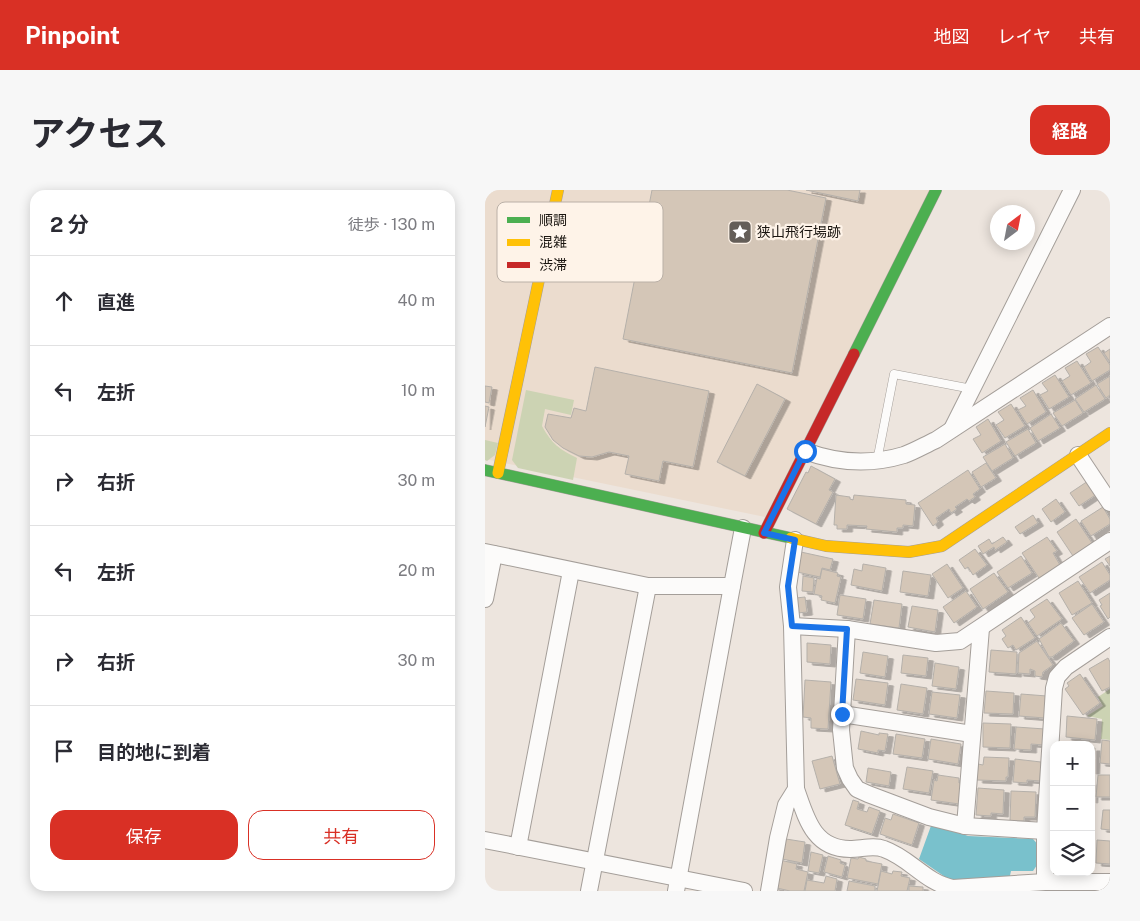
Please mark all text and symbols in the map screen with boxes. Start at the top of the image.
text: Pinpoint [25,21,120,49]
text: 地図 [934,26,970,47]
text: レイヤ [998,26,1051,47]
text: 共有 [1079,26,1115,47]
button: 経路 [1030,105,1110,155]
text: アクセス [30,113,168,154]
legend [497,202,663,282]
north arrow [990,205,1035,250]
text: 2 分 [50,212,89,237]
text: 順調 [539,212,567,228]
text: 徒歩 · 130 m [348,215,435,234]
place icon: 狭山飛行場跡 [727,219,753,245]
place label: 狭山飛行場跡 [757,224,841,240]
text: 混雑 [539,234,567,250]
text: 渋滞 [539,257,567,273]
icon: ahead [50,287,78,315]
text: 直進 [97,291,135,313]
text: 40 m [397,291,435,310]
icon: left [50,377,78,405]
text: 左折 [97,381,135,403]
text: 10 m [401,381,435,400]
route start [794,440,817,463]
icon: right [50,467,78,495]
text: 右折 [97,471,135,493]
text: 30 m [398,471,435,490]
icon: left [50,557,78,585]
text: 左折 [97,561,135,583]
text: 20 m [398,561,435,580]
icon: right [50,647,78,675]
text: 右折 [97,651,135,673]
text: 30 m [398,651,435,670]
route end [831,703,854,726]
icon: arrive [50,737,78,765]
text: 目的地に到着 [97,741,211,763]
map controls [1050,741,1095,876]
button: + [1050,741,1095,786]
button: − [1050,786,1095,831]
button: 保存 [50,810,238,860]
button: 共有 [248,810,435,860]
button: layers [1050,831,1095,876]

